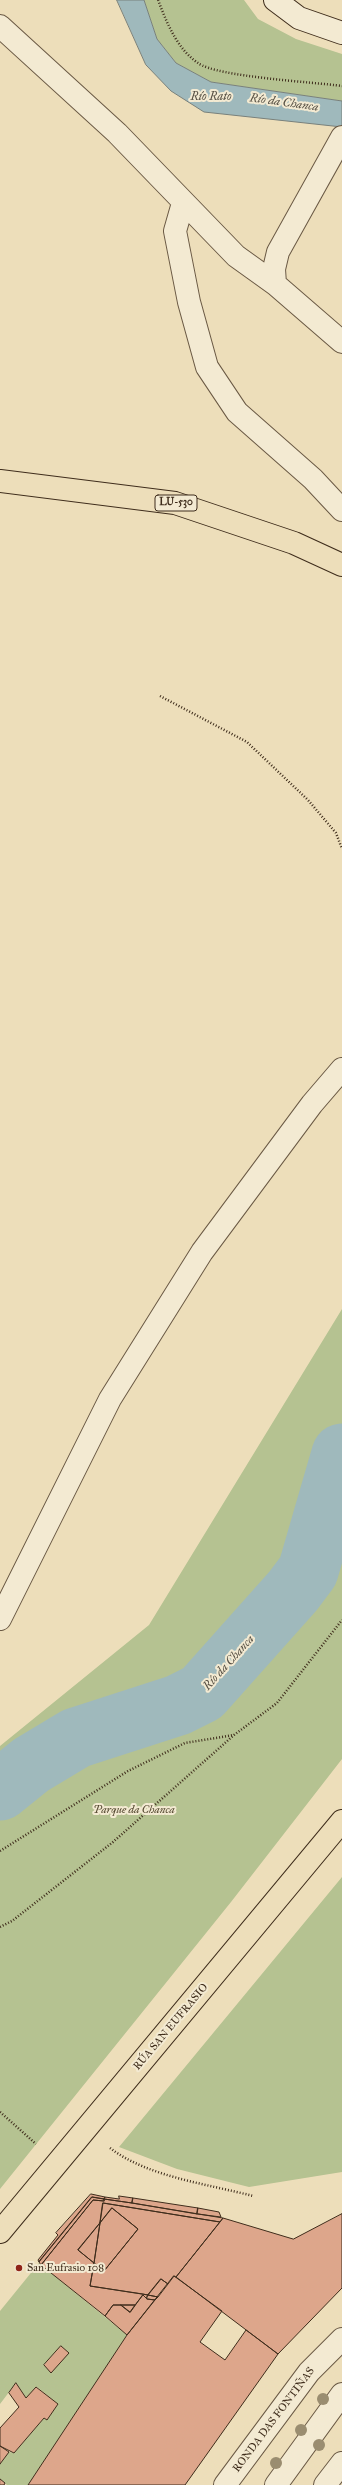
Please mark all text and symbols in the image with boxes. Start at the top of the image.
water label: Río Rato [190,90,232,104]
water label: Río da Chanca [249,91,319,115]
road number: LU-530 [155,495,197,511]
water label: Río da Chanca [200,1632,258,1694]
park label: Parque da Chanca [93,1803,175,1817]
street label: RÚA SAN EUFRASIO [131,1981,211,2073]
place label: San Eufrasio 108 [27,2261,104,2275]
marker: San Eufrasio 108 [14,2263,24,2273]
street label: RONDA DAS FONTIÑAS [230,2365,318,2475]

